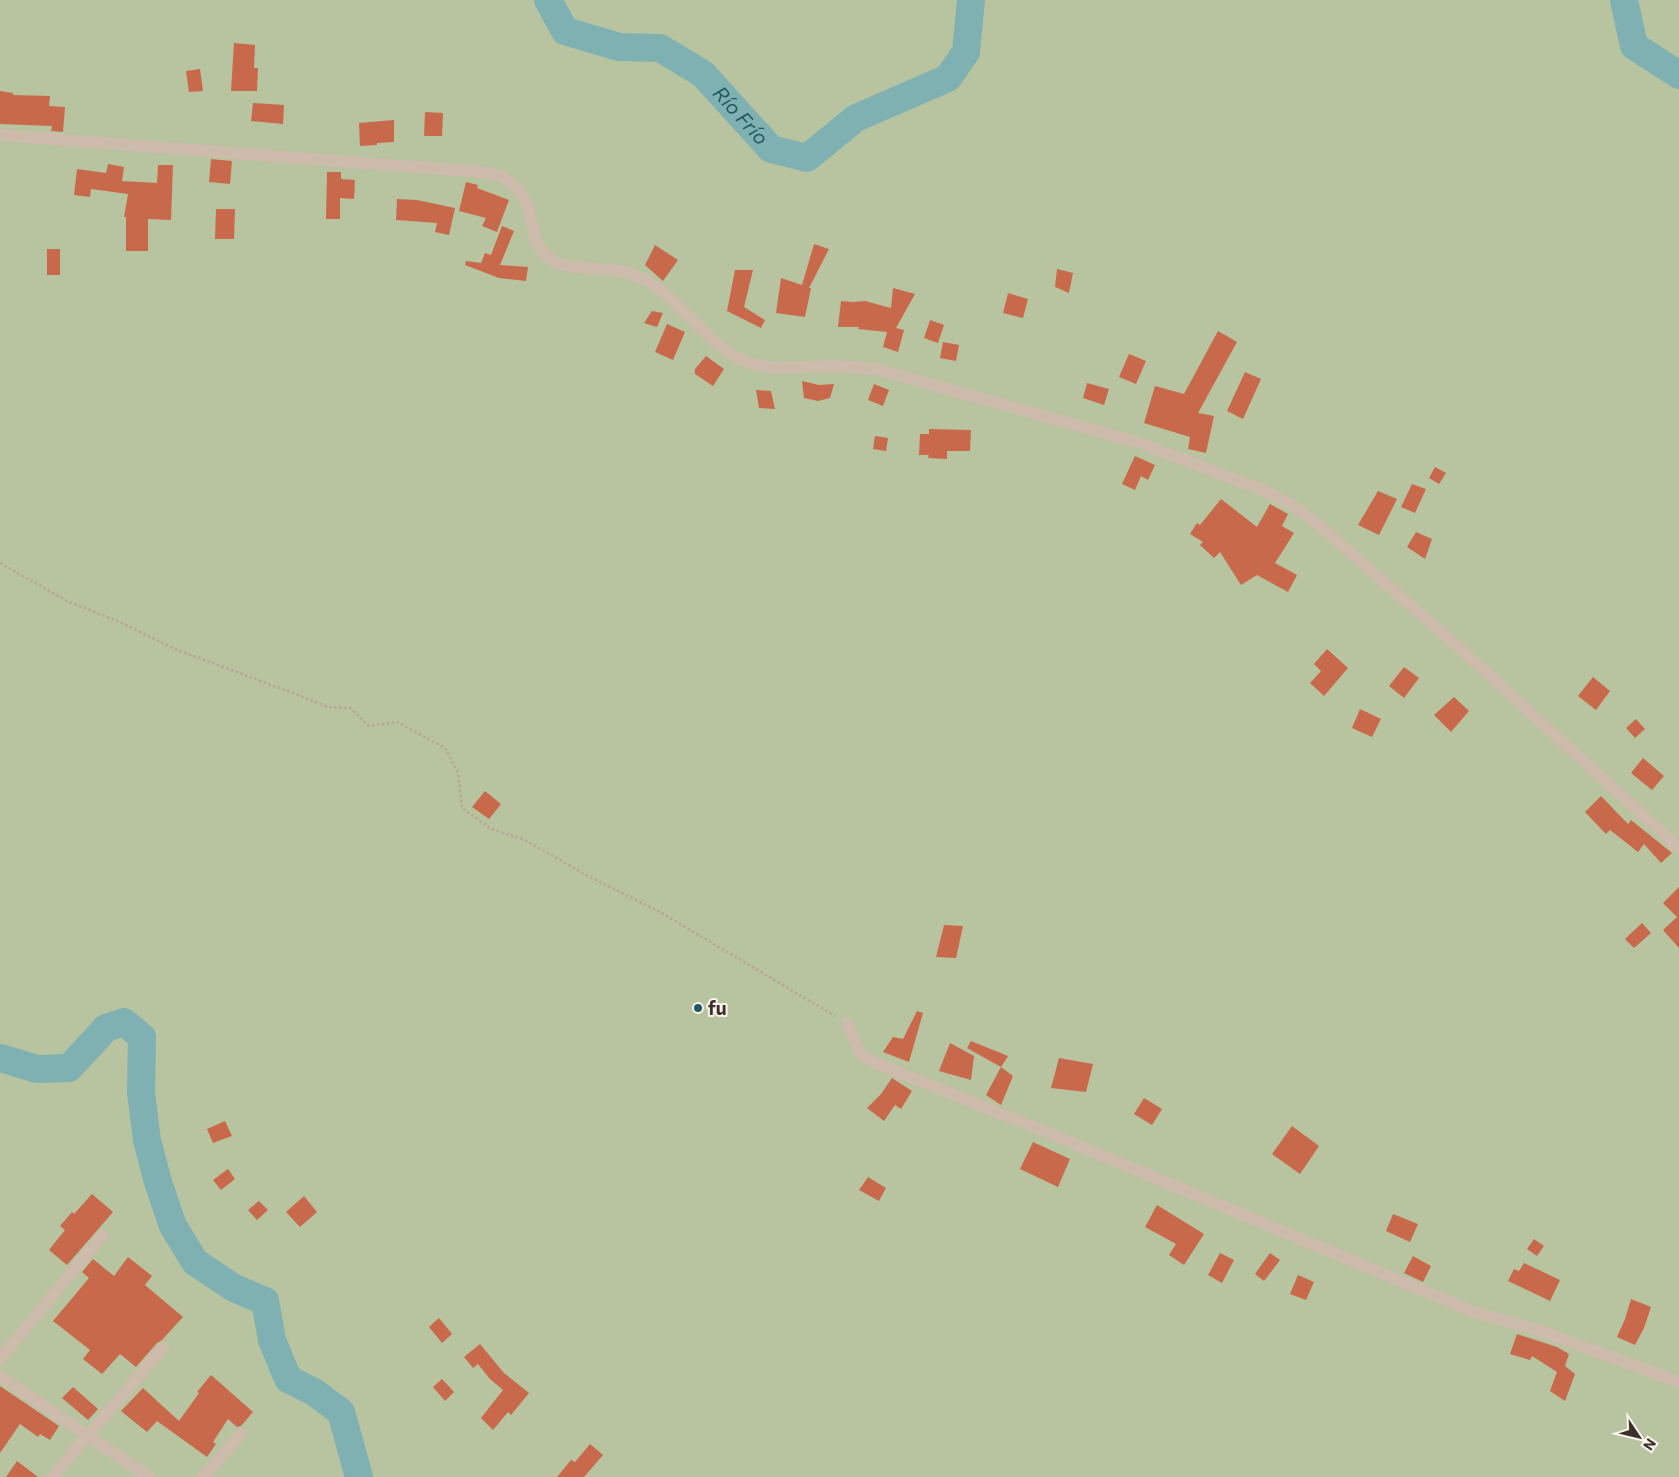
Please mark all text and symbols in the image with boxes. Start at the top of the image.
water label: Río Frío [709,81,774,149]
place label: fu [708,996,727,1019]
marker: fu [692,1002,704,1014]
north arrow [1614,1412,1664,1462]
text: N [1640,1436,1660,1454]

